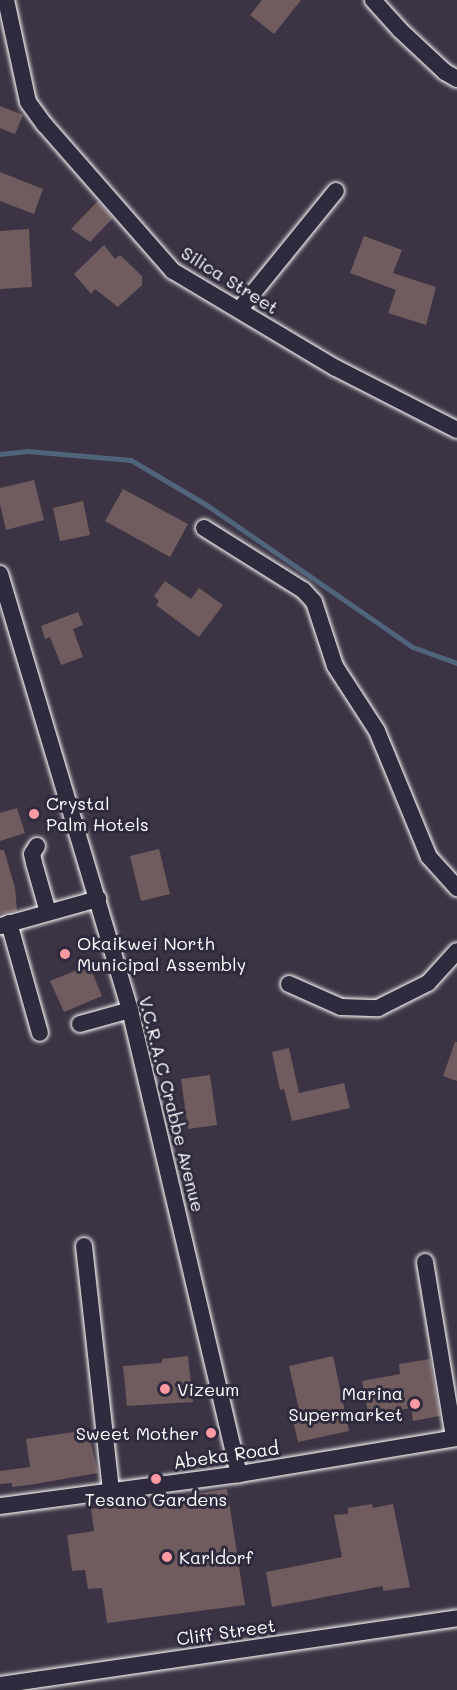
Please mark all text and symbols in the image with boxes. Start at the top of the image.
street label: Silica Street [177,242,283,318]
place label: Crystal Palm Hotels [46,793,149,836]
marker: Crystal Palm Hotels [27,807,41,821]
place label: Okaikwei North Municipal Assembly [77,933,246,976]
marker: Okaikwei North Municipal Assembly [58,947,72,961]
street label: V.C.R.A.C Crabbe Avenue [135,994,209,1214]
place label: Vizeum [177,1378,239,1400]
marker: Vizeum [158,1382,172,1396]
place label: Marina Supermarket [289,1383,403,1426]
marker: Marina Supermarket [408,1397,422,1411]
place label: Sweet Mother [76,1422,199,1444]
marker: Sweet Mother [204,1426,218,1440]
street label: Abeka Road [172,1437,280,1473]
marker: Tesano Gardens [149,1472,163,1486]
place label: Tesano Gardens [85,1488,227,1510]
place label: Karldorf [179,1546,253,1568]
marker: Karldorf [160,1550,174,1564]
street label: Cliff Street [175,1614,277,1650]

